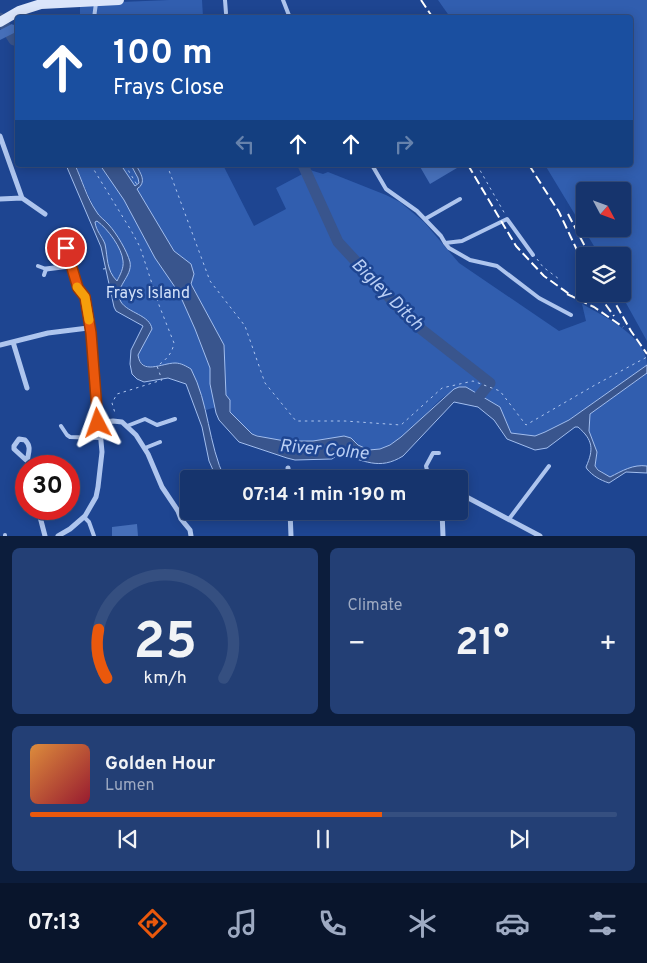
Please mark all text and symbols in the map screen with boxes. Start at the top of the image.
text: 100 m [113,32,213,76]
icon: ahead [30,35,95,100]
text: Frays Close [113,75,224,102]
icon: left [231,130,259,158]
icon: ahead [284,130,312,158]
icon: ahead [337,130,365,158]
icon: right [390,130,418,158]
north arrow [576,182,631,238]
map controls [576,182,631,302]
pin [45,227,87,269]
icon: arrive [52,234,80,262]
button: layers [576,247,631,302]
water label: Bigley Ditch [346,254,428,336]
park label: Frays Island [106,284,190,304]
position arrow [71,396,123,448]
water label: River Colne [278,435,370,466]
speed limit sign: 30 [15,455,80,520]
text: 07:14 · 1 min · 190 m [242,483,406,507]
text: Climate [348,596,402,616]
text: 25 [133,611,197,677]
text: 21° [455,620,509,669]
text: − [348,627,366,663]
text: + [599,627,617,663]
text: km/h [143,667,186,690]
text: Golden Hour [105,752,216,776]
text: Lumen [105,776,155,796]
icon: previous [114,825,142,853]
icon: pause [309,825,337,853]
icon: next [505,825,533,853]
icon: directions [135,906,170,941]
icon: music [225,906,260,941]
icon: phone [315,906,350,941]
icon: climate [405,906,440,941]
icon: car [495,906,530,941]
icon: filters [585,906,620,941]
text: 07:13 [27,910,81,937]

